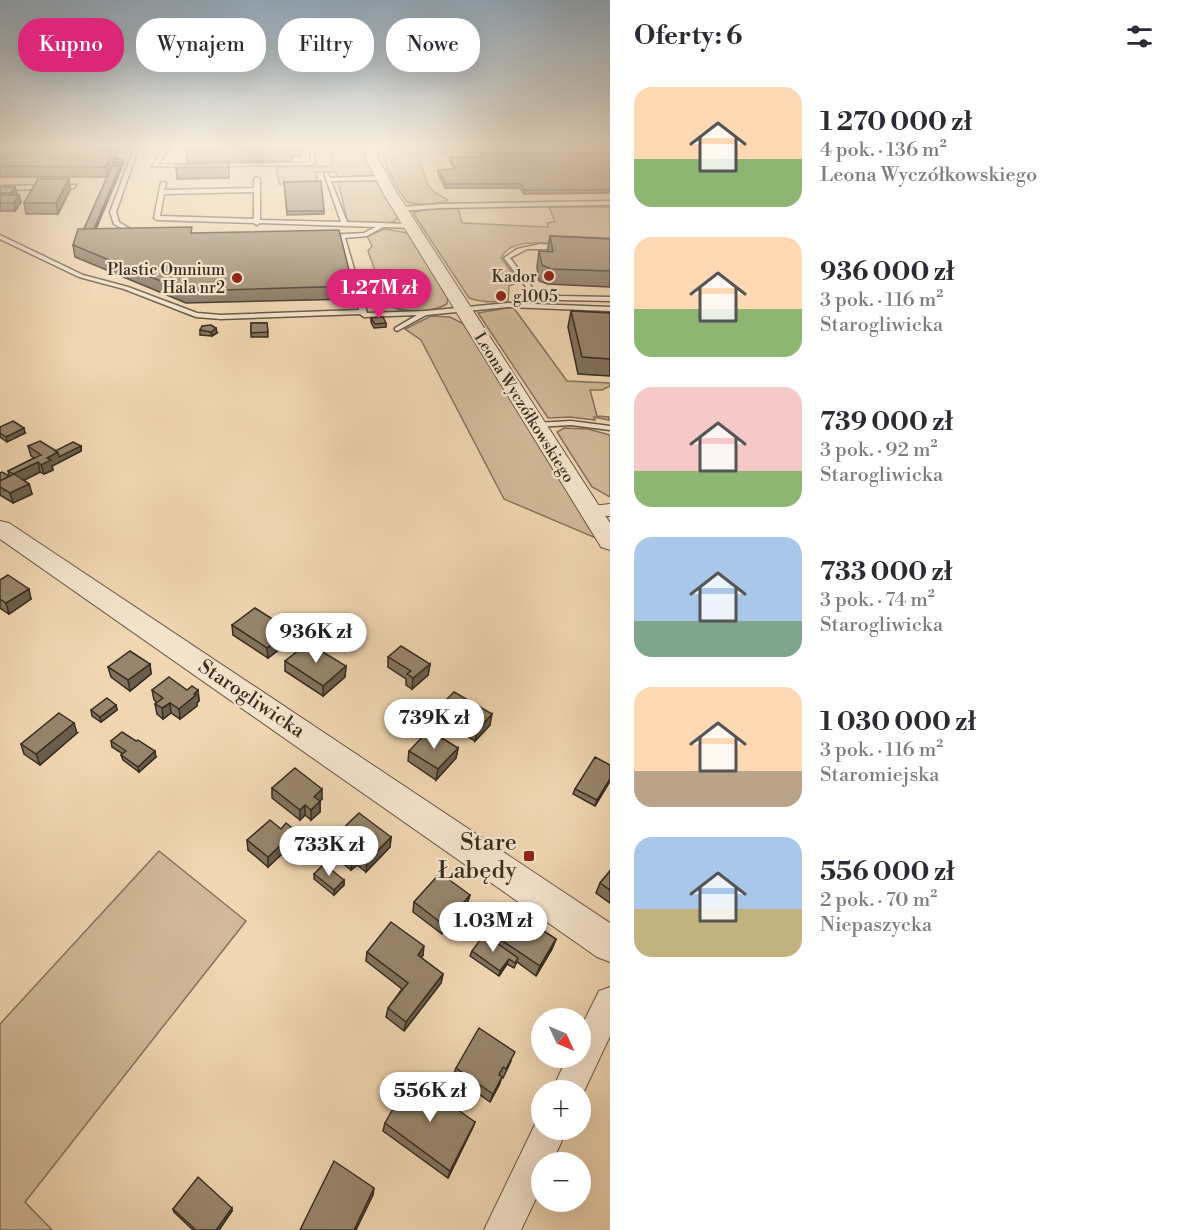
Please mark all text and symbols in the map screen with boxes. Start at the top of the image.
chip: Kupno [18,18,124,72]
chip: Wynajem [136,18,266,72]
chip: Filtry [278,18,374,72]
chip: Nowe [386,18,480,72]
text: Oferty: 6 [634,20,742,52]
icon: filters [1123,20,1156,53]
text: 1 270 000 zł [820,106,972,138]
icon: home [682,111,754,183]
text: 4 pok. · 136 m² [820,138,947,163]
text: Leona Wyczółkowskiego [820,163,1037,188]
text: 936 000 zł [820,256,954,288]
place label: Plastic Omnium Hala nr2 [107,260,225,298]
icon: home [682,261,754,333]
place label: Kador [492,267,537,287]
pin: 1.27M zł [317,269,441,320]
marker: Kador [542,269,556,283]
marker: Plastic Omnium Hala nr2 [230,271,244,285]
text: 1.27M zł [340,276,418,301]
place label: g1005 [513,287,558,307]
text: 3 pok. · 116 m² [820,288,943,313]
marker: g1005 [494,289,508,303]
text: Starogliwicka [820,313,943,338]
street label: Leona Wyczółkowskiego [470,329,579,487]
text: 739 000 zł [820,406,953,438]
icon: home [682,411,754,483]
text: 3 pok. · 92 m² [820,438,938,463]
text: Starogliwicka [820,463,943,488]
text: 733 000 zł [820,556,952,588]
icon: home [682,561,754,633]
text: 3 pok. · 74 m² [820,588,935,613]
pin: 936K zł [261,613,371,664]
text: Starogliwicka [820,613,943,638]
text: 936K zł [280,620,352,645]
street label: Starogliwicka [193,654,310,745]
pin: 739K zł [379,699,489,750]
text: 739K zł [398,706,470,731]
text: 1 030 000 zł [820,706,976,738]
icon: home [682,711,754,783]
text: 3 pok. · 116 m² [820,738,943,763]
text: Staromiejska [820,763,939,788]
pin: 733K zł [274,826,384,877]
place label: Stare Łabędy [438,828,517,886]
text: 733K zł [293,833,365,858]
marker: Stare Łabędy [522,849,536,863]
text: 556 000 zł [820,856,955,888]
icon: home [682,861,754,933]
text: 2 pok. · 70 m² [820,888,937,913]
pin: 1.03M zł [431,902,555,953]
text: 1.03M zł [453,909,533,934]
text: Niepaszycka [820,913,932,938]
north arrow [531,1008,591,1068]
map controls [531,1008,591,1212]
pin: 556K zł [375,1072,485,1123]
text: 556K zł [394,1079,466,1104]
button: + [531,1080,591,1140]
button: − [531,1152,591,1212]

